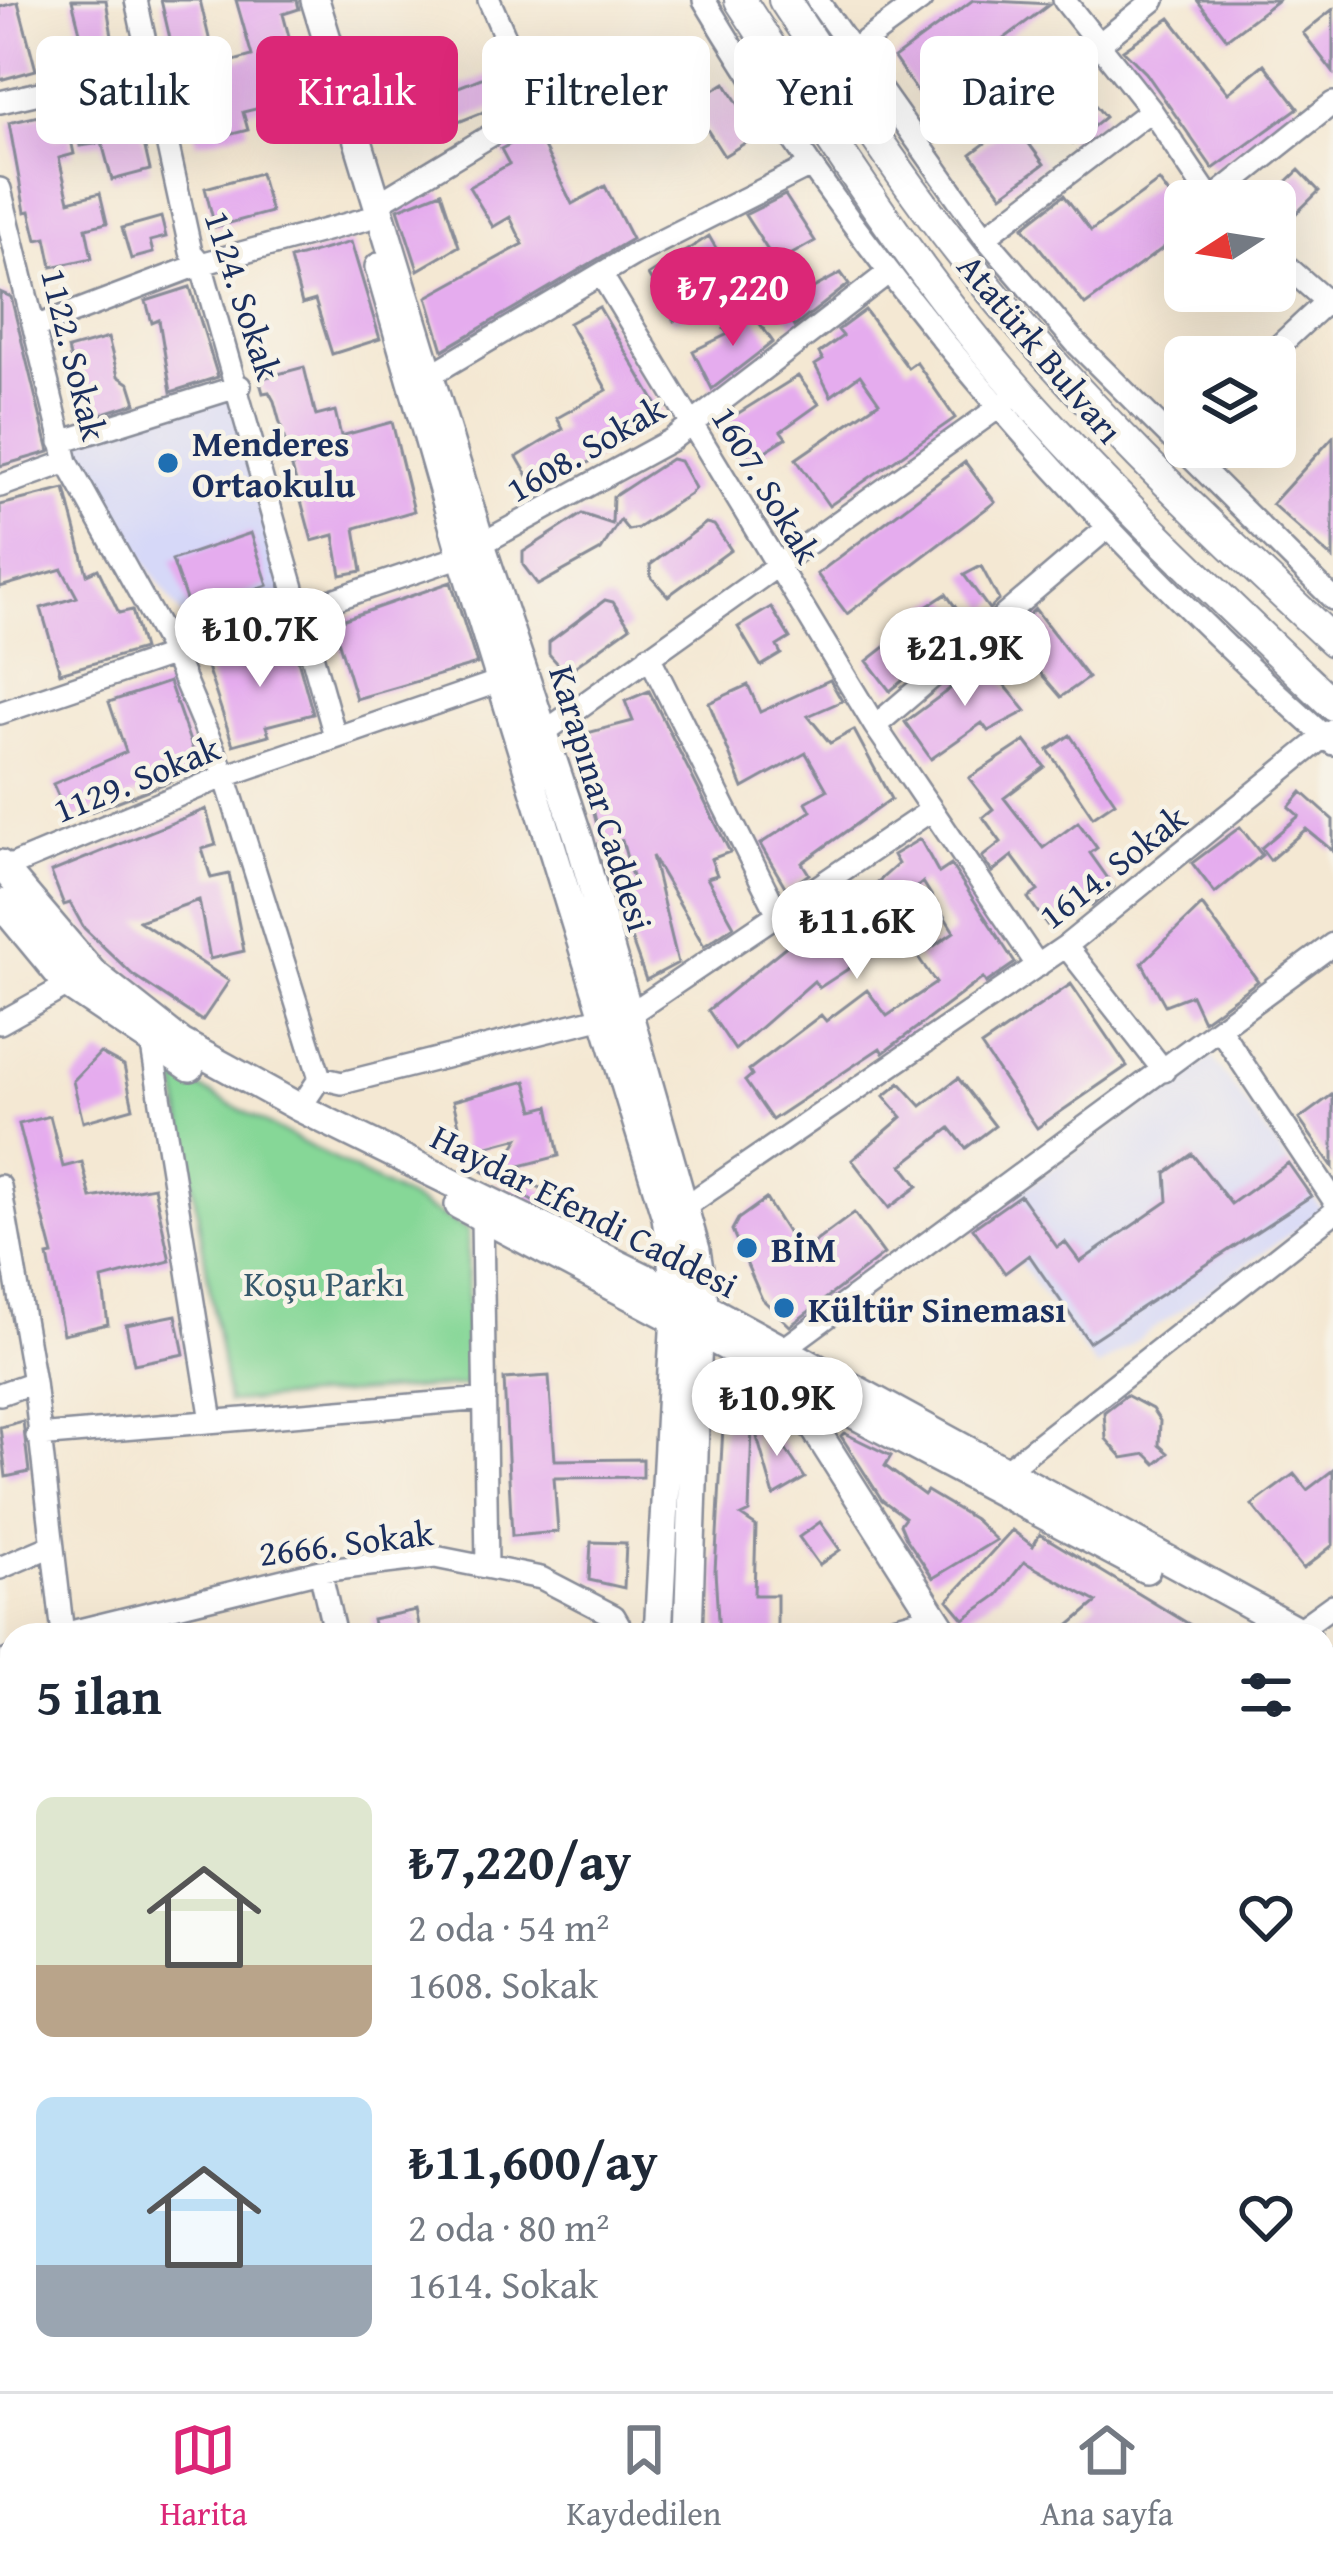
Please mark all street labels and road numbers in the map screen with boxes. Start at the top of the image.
street label: 1124. Sokak [192,203,297,387]
street label: Atatürk Bulvarı [946,241,1136,455]
street label: 1122. Sokak [28,262,122,446]
street label: 1608. Sokak [496,381,675,515]
street label: 1607. Sokak [699,395,835,573]
street label: Karapınar Caddesi [536,658,668,938]
street label: 1129. Sokak [45,720,228,835]
street label: 1614. Sokak [1027,791,1198,941]
street label: Haydar Efendi Caddesi [422,1110,748,1310]
street label: 2666. Sokak [256,1505,437,1579]

